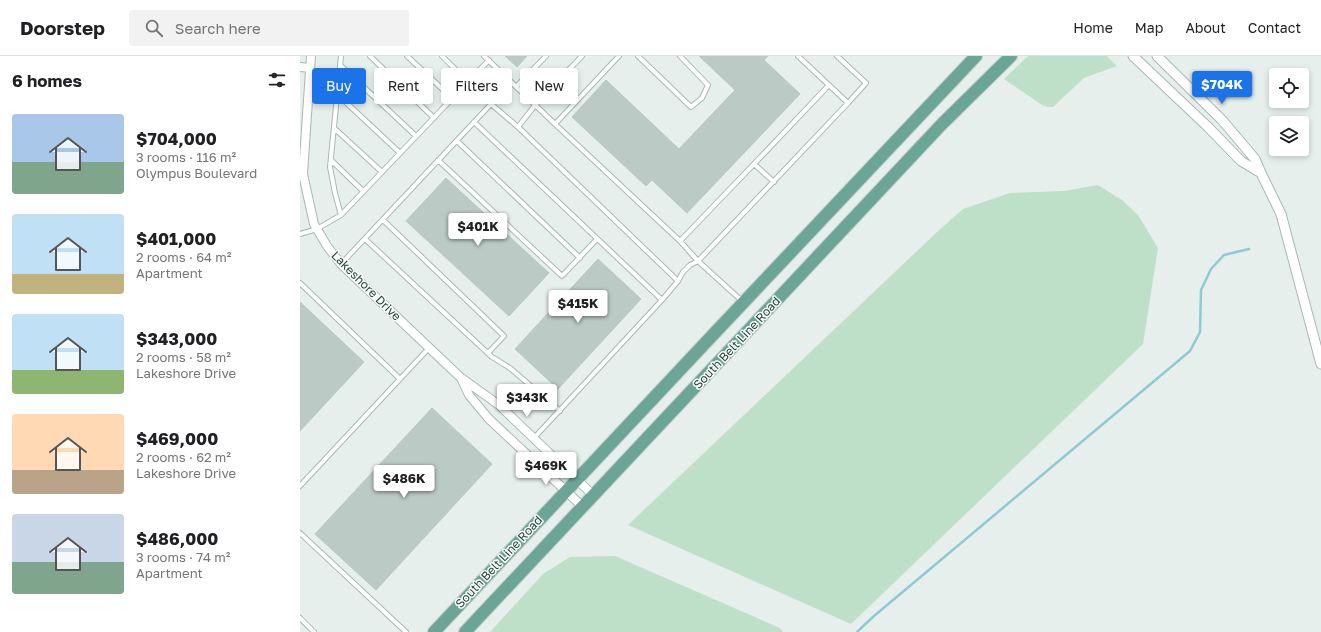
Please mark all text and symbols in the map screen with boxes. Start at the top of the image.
search box [129,10,409,46]
text: Doorstep [20,16,105,39]
icon: search [143,17,165,39]
text: Search here [175,19,261,37]
text: Home [1073,19,1113,36]
text: Map [1135,19,1163,36]
text: About [1185,19,1226,36]
text: Contact [1248,19,1301,36]
chip: Buy [312,68,366,104]
chip: Rent [374,68,433,104]
chip: Filters [441,68,512,104]
chip: New [520,68,578,104]
map controls [1269,68,1309,156]
button: locate [1269,68,1309,108]
icon: filters [266,69,288,91]
text: 6 homes [12,70,82,91]
pin: $704K [1194,71,1250,105]
text: $704K [1201,76,1243,92]
button: layers [1269,116,1309,156]
text: $704,000 [136,128,217,149]
icon: home [44,130,92,178]
text: 3 rooms · 116 m² [136,149,236,165]
text: Olympus Boulevard [136,165,257,181]
pin: $401K [450,213,506,247]
text: $401K [457,218,499,234]
text: $401,000 [136,228,216,249]
icon: home [44,230,92,278]
street label: Lakeshore Drive [328,248,404,324]
text: 2 rooms · 64 m² [136,249,231,265]
text: Apartment [136,265,203,281]
pin: $415K [550,290,606,324]
street label: South Belt Line Road [690,293,783,392]
text: $415K [558,295,598,311]
text: $343,000 [136,328,217,349]
icon: home [44,330,92,378]
text: 2 rooms · 58 m² [136,349,231,365]
text: Lakeshore Drive [136,365,236,381]
pin: $343K [499,384,555,418]
text: $343K [506,389,548,405]
text: $469,000 [136,428,218,449]
icon: home [44,430,92,478]
text: 2 rooms · 62 m² [136,449,231,465]
pin: $469K [518,452,574,486]
text: $469K [525,457,567,473]
text: Lakeshore Drive [136,465,236,481]
pin: $486K [376,465,432,499]
text: $486K [383,470,425,486]
street label: South Belt Line Road [452,512,545,611]
text: $486,000 [136,528,218,549]
icon: home [44,530,92,578]
text: 3 rooms · 74 m² [136,549,230,565]
text: Apartment [136,565,203,581]

